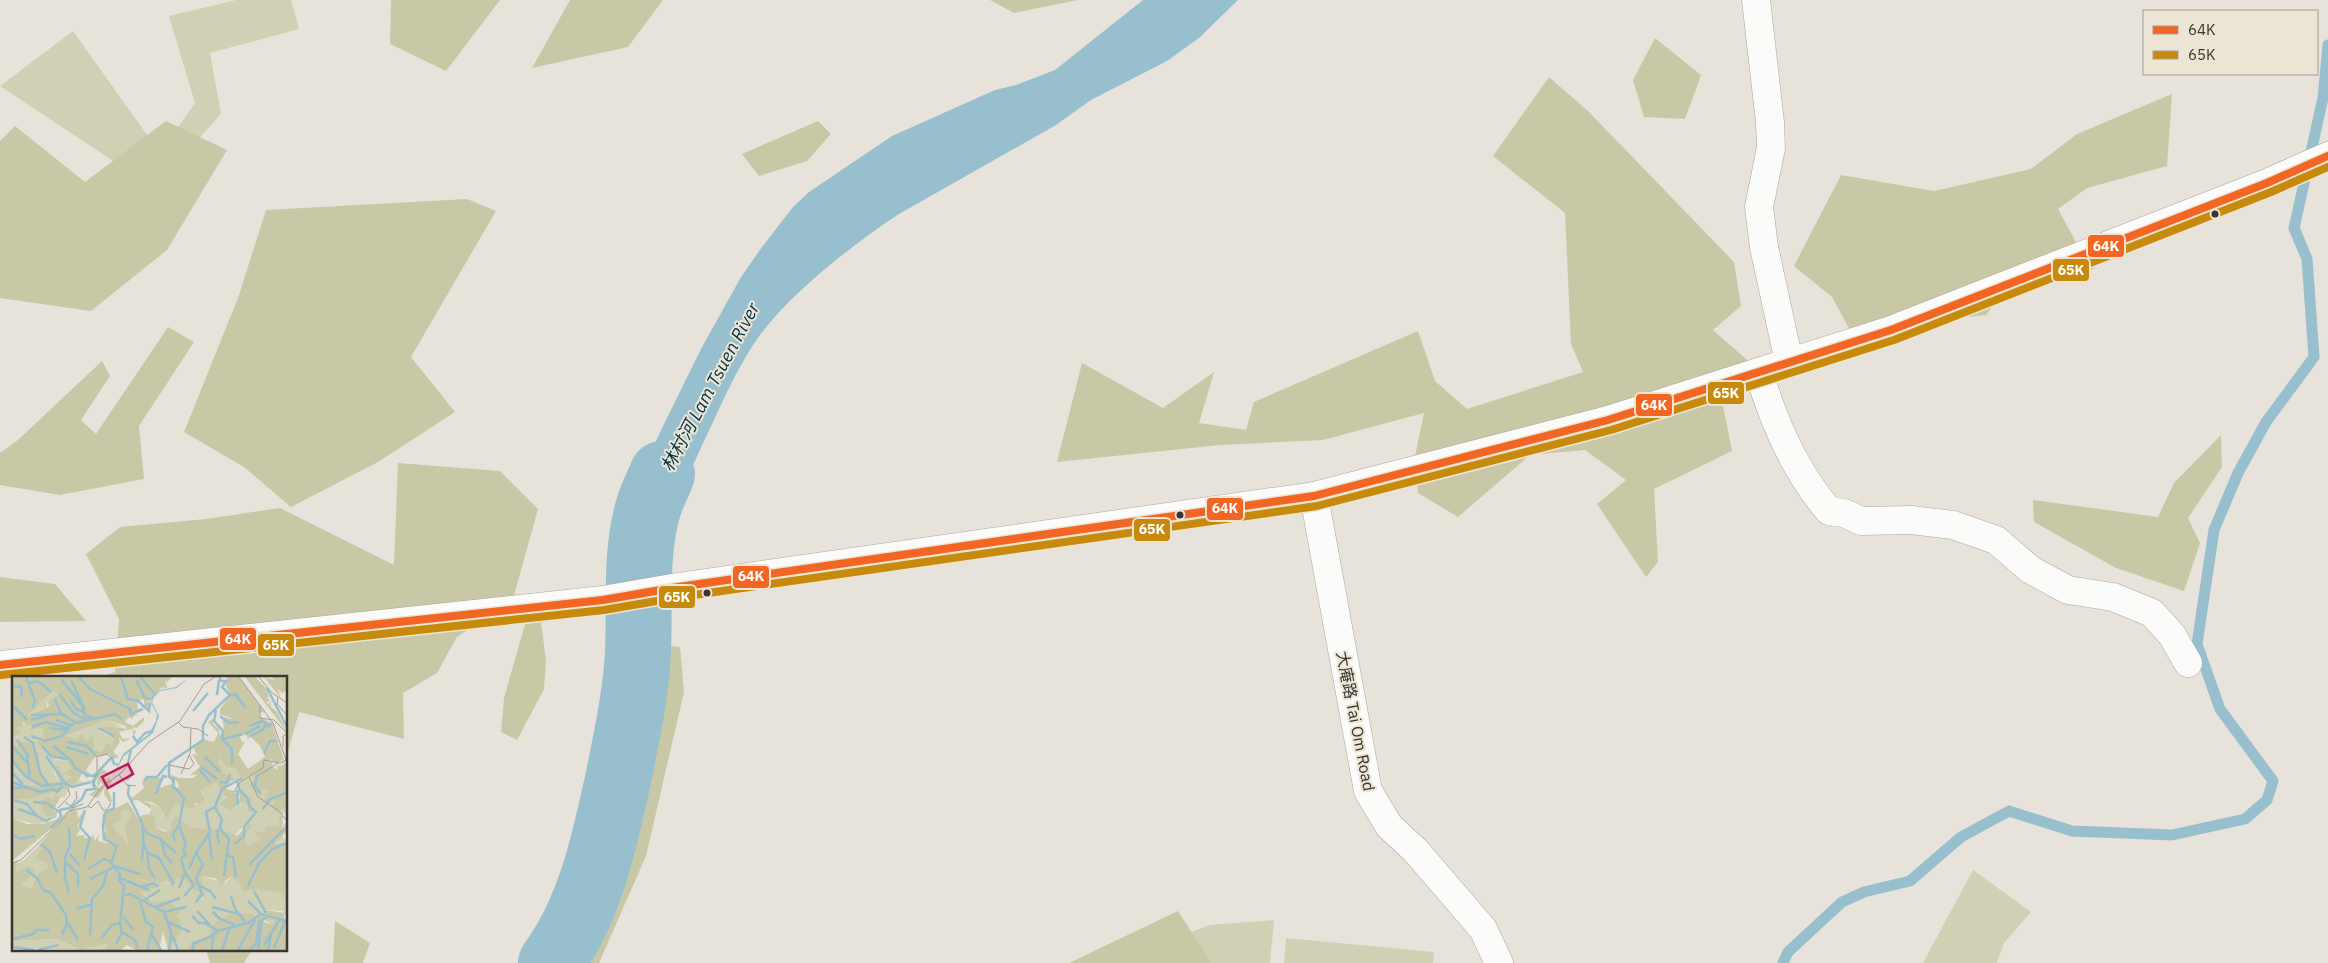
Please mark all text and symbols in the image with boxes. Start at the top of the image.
legend [2143,10,2318,75]
text: 64K [2188,20,2216,39]
text: 65K [2188,45,2216,64]
unlabelled marker [2210,209,2220,219]
line badge: 64K [2087,234,2125,258]
text: 64K [2093,237,2120,255]
line badge: 65K [2052,258,2090,282]
text: 65K [2058,261,2085,279]
water label: 林村河 Lam Tsuen River [656,298,765,475]
line badge: 65K [1707,381,1745,405]
text: 65K [1713,384,1740,402]
line badge: 64K [1635,393,1673,417]
text: 64K [1641,396,1668,414]
line badge: 64K [1206,497,1244,521]
text: 64K [1212,499,1239,517]
unlabelled marker [1175,510,1185,520]
line badge: 65K [1133,518,1171,542]
text: 65K [1139,520,1166,538]
line badge: 64K [732,565,770,589]
text: 64K [738,567,765,585]
line badge: 65K [658,585,696,609]
text: 65K [664,588,691,606]
unlabelled marker [702,588,712,598]
line badge: 64K [219,627,257,651]
text: 64K [225,630,252,648]
line badge: 65K [257,633,295,657]
text: 65K [263,636,290,654]
street label: 大庵路 Tai Om Road [1333,649,1379,793]
inset map [12,676,288,950]

